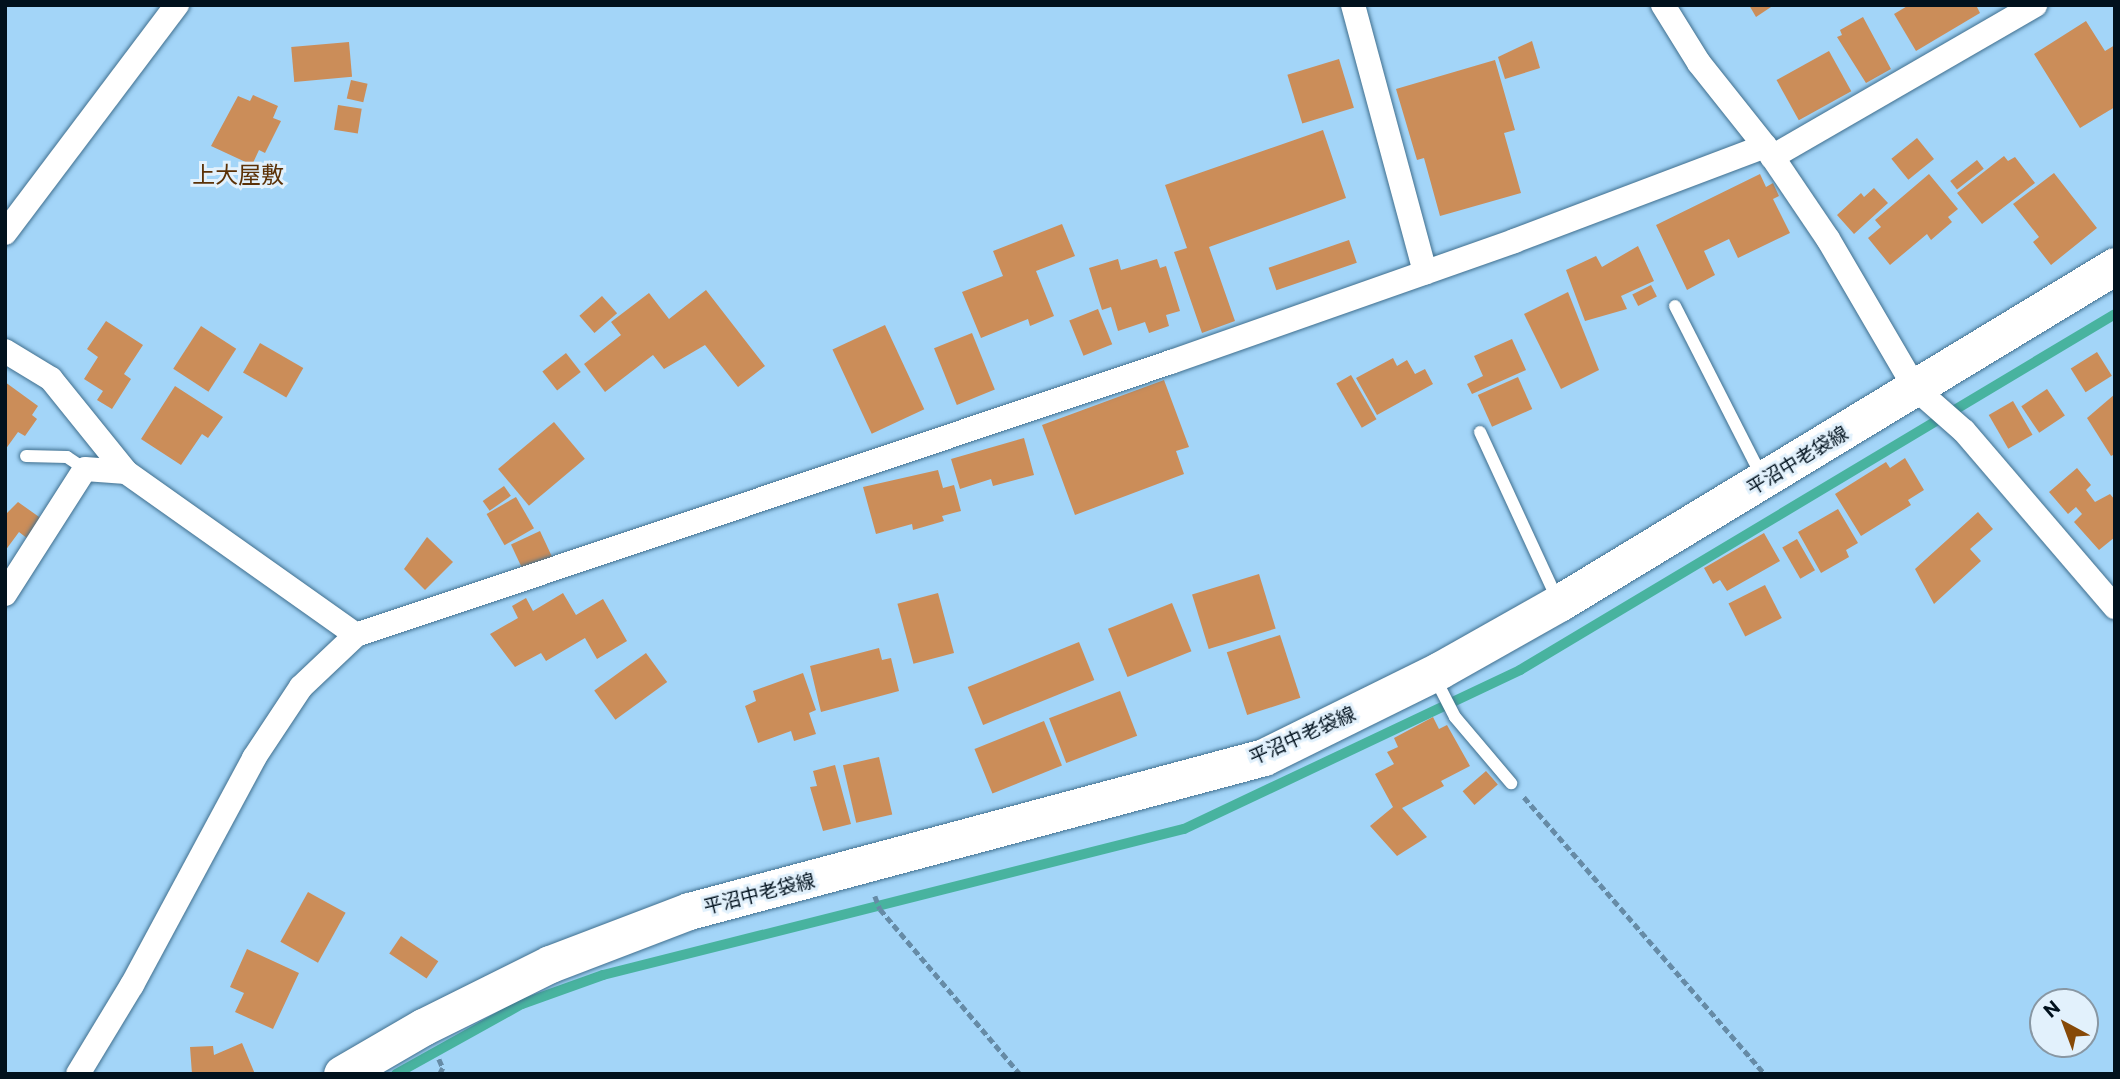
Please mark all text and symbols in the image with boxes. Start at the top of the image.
district label: 上大屋敷 [192,160,284,188]
street label: 平沼中老袋線 [1742,421,1852,499]
street label: 平沼中老袋線 [1245,701,1359,769]
street label: 平沼中老袋線 [701,868,817,918]
north arrow [2029,988,2099,1058]
text: N [2038,995,2064,1022]

